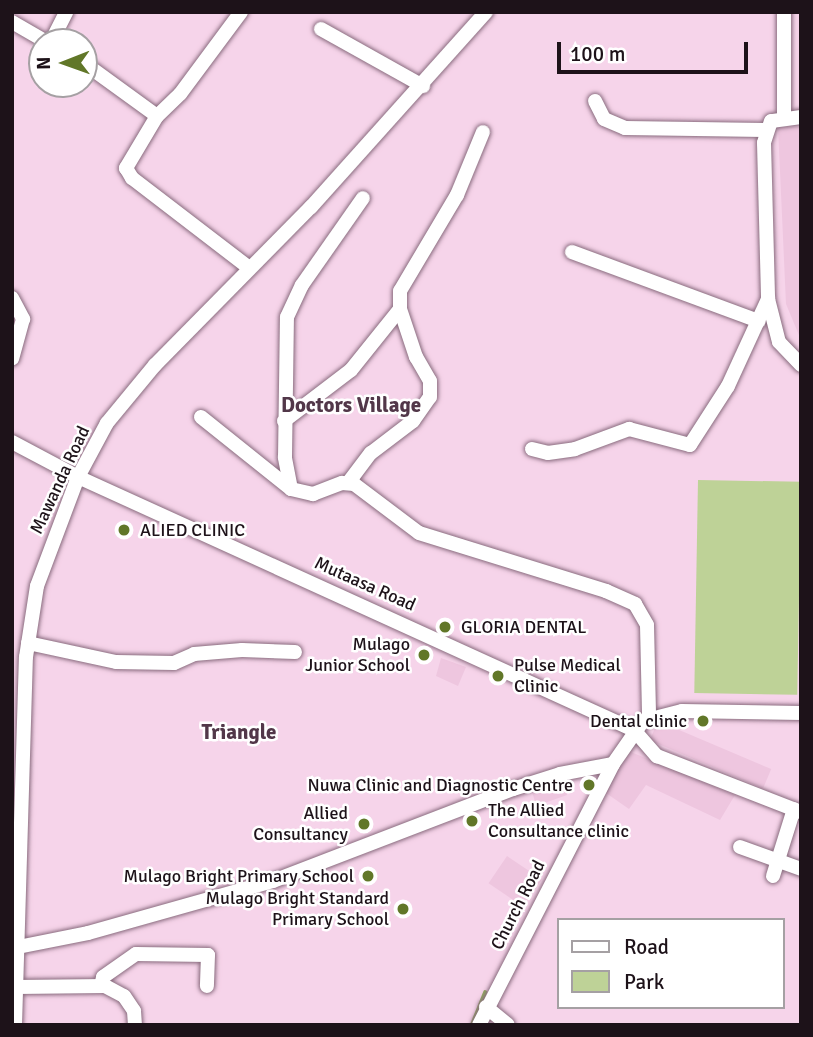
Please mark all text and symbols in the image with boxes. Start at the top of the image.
north arrow [28,28,98,98]
scale bar [561,28,752,72]
text: 100 m [570,41,625,67]
text: N [32,57,56,70]
district label: Doctors Village [281,392,421,418]
street label: Mawanda Road [26,423,94,537]
place label: ALIED CLINIC [140,519,245,541]
marker: ALIED CLINIC [114,520,134,540]
street label: Mutaasa Road [311,552,419,616]
place label: GLORIA DENTAL [461,616,586,638]
marker: GLORIA DENTAL [435,617,455,637]
place label: Mulago Junior School [305,634,410,676]
marker: Mulago Junior School [416,647,432,663]
place label: Pulse Medical Clinic [514,655,621,698]
marker: Pulse Medical Clinic [488,666,508,686]
place label: Dental clinic [590,710,687,732]
marker: Dental clinic [693,711,713,731]
district label: Triangle [201,719,277,745]
place label: Nuwa Clinic and Diagnostic Centre [307,774,573,796]
marker: Nuwa Clinic and Diagnostic Centre [579,775,599,795]
place label: The Allied Consultance clinic [488,800,629,842]
place label: Allied Consultancy [253,803,348,846]
marker: The Allied Consultance clinic [462,811,482,831]
marker: Allied Consultancy [354,814,374,834]
street label: Church Road [486,857,550,953]
place label: Mulago Bright Primary School [123,865,354,887]
marker: Mulago Bright Primary School [360,868,376,884]
place label: Mulago Bright Standard Primary School [206,888,389,930]
marker: Mulago Bright Standard Primary School [395,901,411,917]
legend [558,918,785,1009]
text: Road [624,934,669,960]
text: Park [624,969,664,995]

